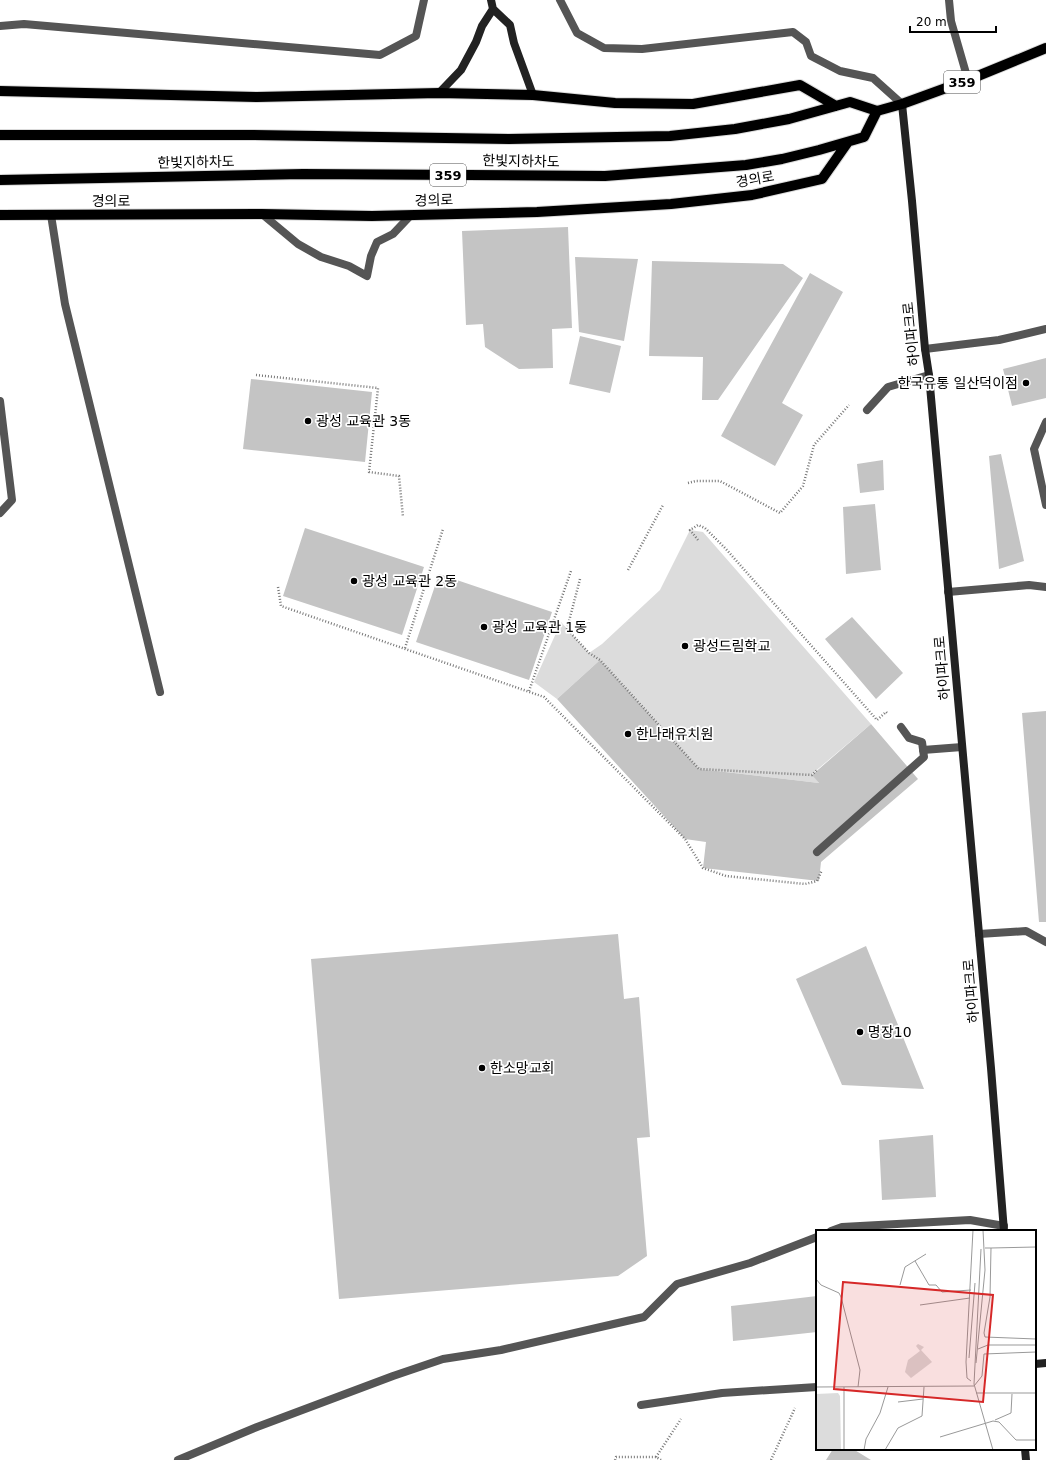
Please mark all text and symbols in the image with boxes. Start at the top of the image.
scale bar [910,8,996,34]
text: 20 m [916,15,947,29]
road number: 359 [944,71,980,93]
street label: 한빛지하차도 [482,152,560,170]
street label: 한빛지하차도 [157,153,235,171]
road number: 359 [430,164,466,186]
street label: 경의로 [735,168,776,190]
street label: 경의로 [414,191,454,209]
street label: 경의로 [92,193,130,209]
street label: 하이파크로 [900,301,922,367]
place label: 한국유통 일산덕이점 [898,375,1018,391]
marker: 한국유통 일산덕이점 [1021,378,1031,388]
place label: 광성 교육관 3동 [316,413,411,429]
marker: 광성 교육관 3동 [303,416,313,426]
place label: 광성 교육관 2동 [362,573,457,589]
marker: 광성 교육관 2동 [349,576,359,586]
place label: 광성 교육관 1동 [492,619,587,635]
marker: 광성 교육관 1동 [479,622,489,632]
street label: 하이파크로 [931,635,953,701]
place label: 광성드림학교 [693,638,770,654]
marker: 광성드림학교 [680,641,690,651]
place label: 한나래유치원 [636,726,713,742]
marker: 한나래유치원 [623,729,633,739]
street label: 하이파크로 [960,958,982,1024]
place label: 명장10 [868,1024,912,1040]
marker: 명장10 [855,1027,865,1037]
place label: 한소망교회 [490,1060,554,1076]
marker: 한소망교회 [477,1063,487,1073]
inset map [816,1230,1036,1450]

